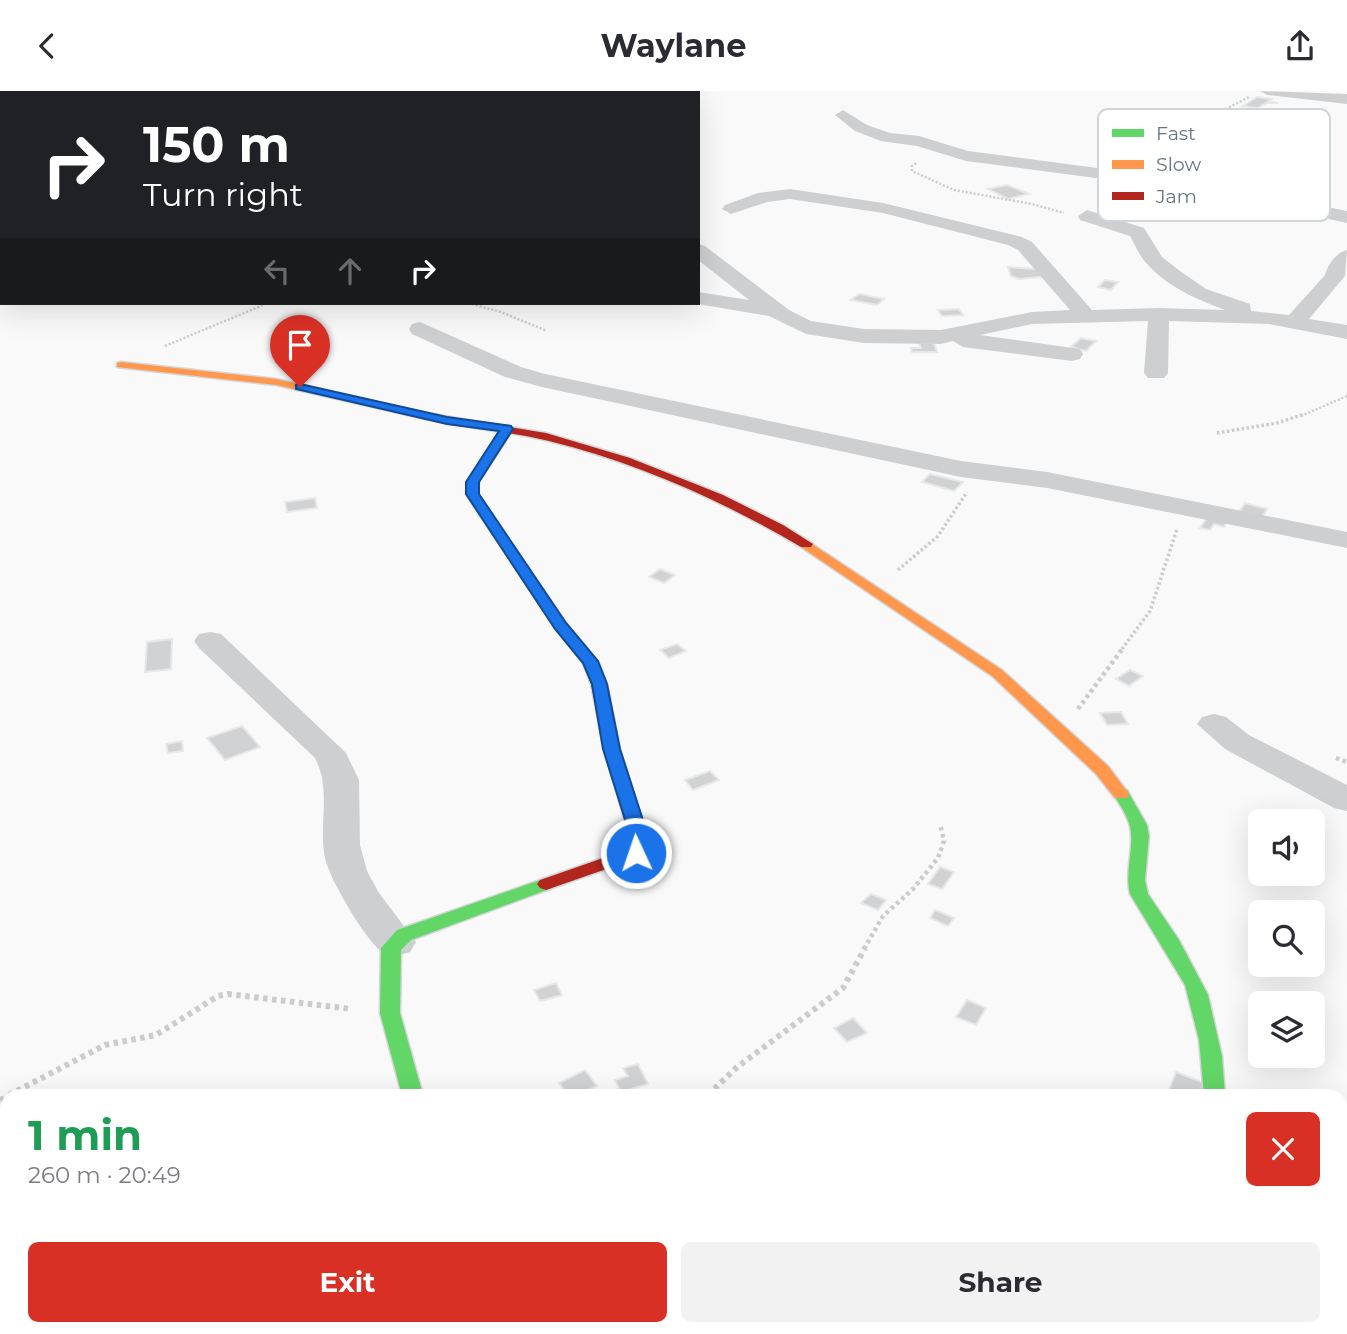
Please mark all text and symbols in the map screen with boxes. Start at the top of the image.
text: Waylane [601,26,746,65]
icon: back [28,27,66,65]
icon: share [1281,27,1319,65]
legend [1098,109,1330,221]
text: 150 m [143,115,290,174]
icon: right [28,119,119,210]
text: Fast [1156,122,1196,145]
text: Slow [1156,153,1201,176]
text: Turn right [143,175,303,214]
text: Jam [1155,185,1197,208]
icon: left [258,252,296,290]
icon: ahead [331,252,369,290]
icon: right [404,252,442,290]
pin [270,315,330,387]
icon: arrive [281,326,319,364]
map controls [1248,809,1325,1068]
button: sound [1248,809,1325,886]
position arrow [599,816,673,890]
button: search [1248,900,1325,977]
button: layers [1248,991,1325,1068]
text: 1 min [28,1109,142,1161]
button: close [1246,1112,1320,1186]
text: 260 m · 20:49 [28,1161,181,1189]
button: Exit [28,1242,667,1322]
button: Share [681,1242,1320,1322]

